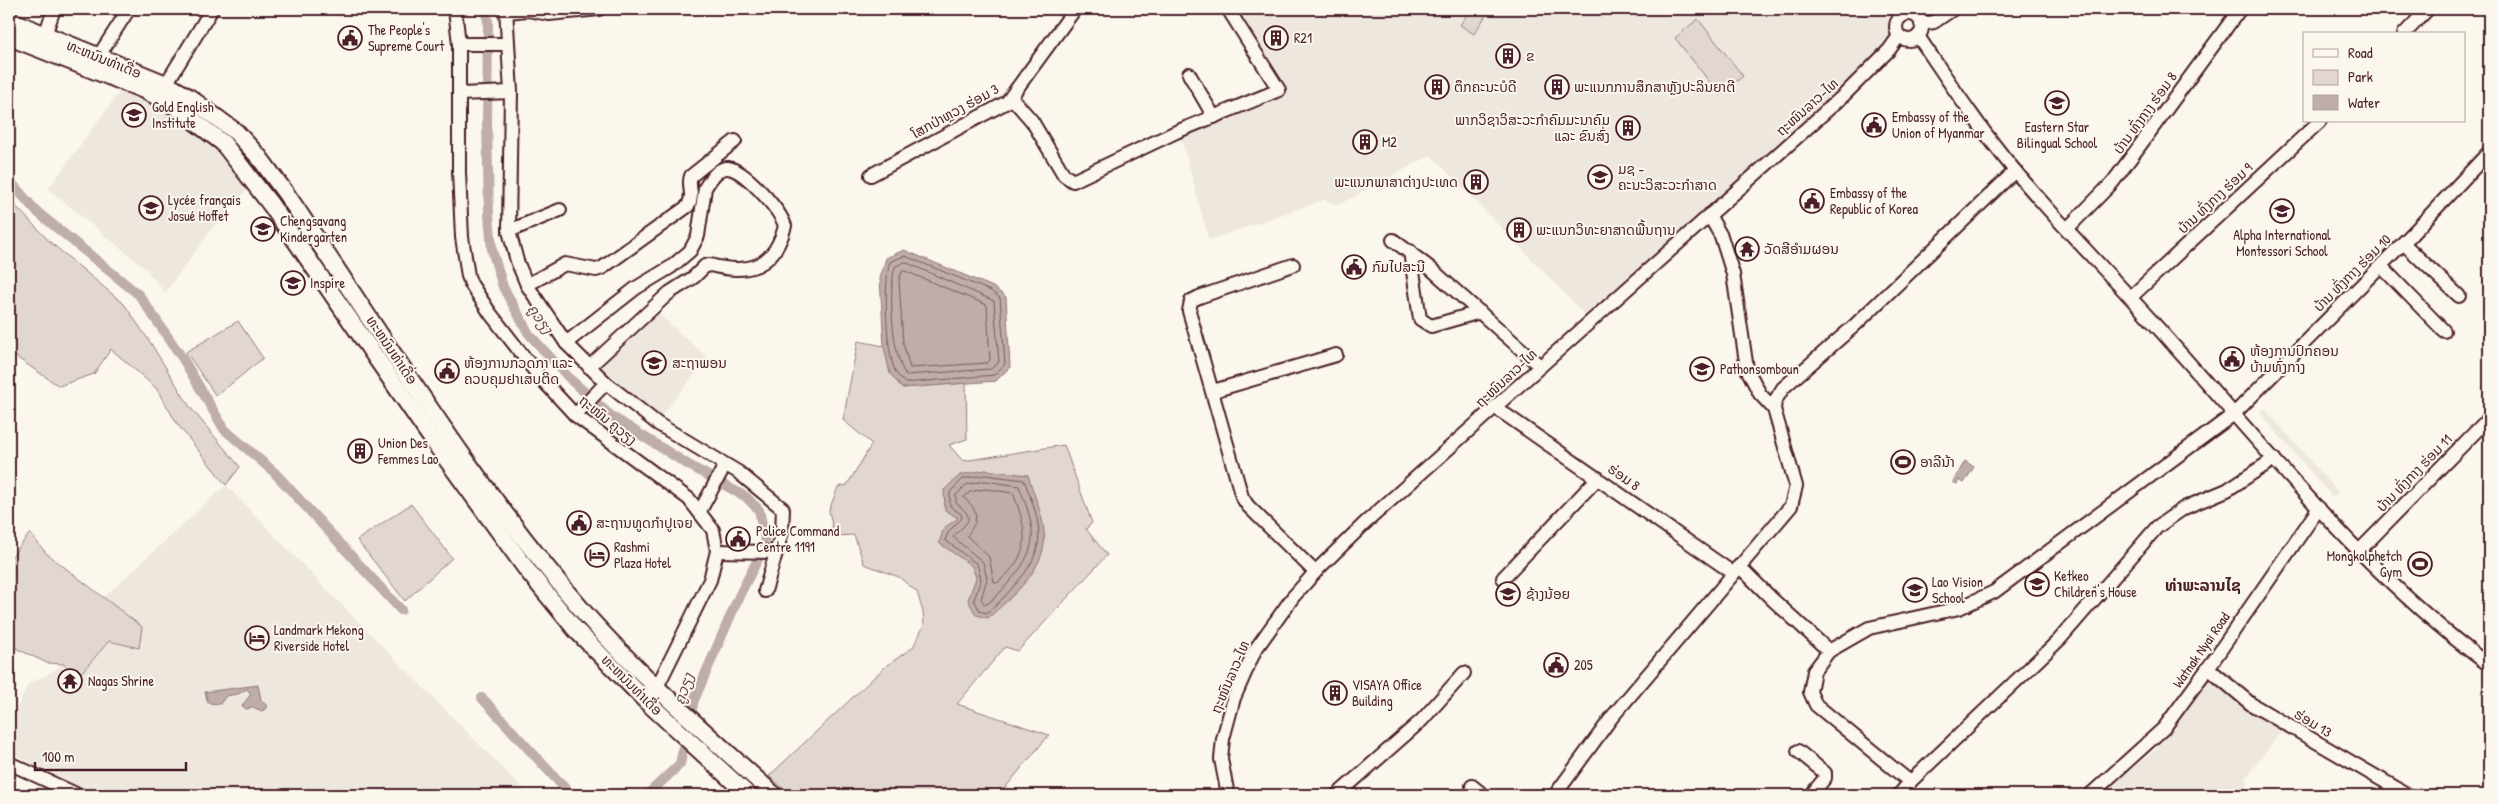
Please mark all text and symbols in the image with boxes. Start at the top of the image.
place label: The People's Supreme Court [368,20,445,56]
public building icon: The People's Supreme Court [337,25,363,51]
building icon: R21 [1263,25,1289,51]
place label: R21 [1294,28,1312,47]
legend [2303,32,2466,122]
street label: ທະຫນົນທ່າເດື່ອ [64,34,145,82]
text: Road [2348,42,2373,63]
building icon: ຂ [1495,43,1521,69]
place label: ຂ [1526,46,1535,65]
text: Park [2348,66,2373,87]
street label: ບ້ານ ທົ່ງກາງ ຮ່ອມ 8 [2108,68,2181,158]
building icon: ຕຶກຄະນະບໍດີ [1424,74,1450,100]
building icon: ພະແນກການສຶກສາຫຼັງປະລິນຍາຕີ [1544,74,1570,100]
street label: ຖະໜົນລາວ-ໄທ [1771,74,1842,140]
place label: ຕຶກຄະນະບໍດີ [1454,77,1517,96]
place label: ພະແນກການສຶກສາຫຼັງປະລິນຍາຕີ [1574,77,1735,96]
street label: ໂສກປ່າຫຼວງ ຮ່ອມ 3 [907,79,1002,143]
school or university icon: Eastern Star Bilingual School [2044,90,2070,116]
text: Water [2348,92,2380,113]
place label: Gold English Institute [152,97,214,132]
school or university icon: Gold English Institute [121,102,147,128]
place label: Embassy of the Union of Myanmar [1892,107,1985,143]
place label: ພາກວິຊາວິສະວະກຳຄົມມະນາຄົມ ແລະ ຂົນສົ່ງ [1455,110,1610,145]
public building icon: Embassy of the Union of Myanmar [1861,112,1887,138]
building icon: ພາກວິຊາວິສະວະກຳຄົມມະນາຄົມ ແລະ ຂົນສົ່ງ [1615,115,1641,141]
place label: Eastern Star Bilingual School [2017,117,2097,153]
building icon: M2 [1352,129,1378,155]
place label: M2 [1382,132,1397,151]
street label: ບ້ານ ທົ່ງກາງ ຮ່ອມ 9 [2173,158,2256,237]
place label: ມຊ - ຄະນະວິສະວະກຳສາດ [1618,159,1717,194]
school or university icon: ມຊ - ຄະນະວິສະວະກຳສາດ [1587,164,1613,190]
building icon: ພະແນກພາສາຕ່າງປະເທດ [1463,169,1489,195]
place label: ພະແນກພາສາຕ່າງປະເທດ [1334,172,1458,191]
place label: Embassy of the Republic of Korea [1830,183,1919,219]
public building icon: Embassy of the Republic of Korea [1799,188,1825,214]
place label: Lycée français Josué Hoffet [168,190,241,225]
school or university icon: Lycée français Josué Hoffet [138,195,164,221]
school or university icon: Alpha International Montessori School [2269,198,2295,224]
place label: Chengsavang Kindergarten [280,211,347,247]
school or university icon: Chengsavang Kindergarten [250,216,276,242]
building icon: ພະແນກວິທະຍາສາດພື້ນຖານ [1506,217,1532,243]
place label: ພະແນກວິທະຍາສາດພື້ນຖານ [1536,219,1676,239]
place label: Alpha International Montessori School [2233,225,2331,260]
street label: ບ້ານ ທົ່ງກາງ ຮ່ອມ 10 [2309,230,2395,316]
temple icon: ວັດສີອຳມຜອນ [1734,236,1760,262]
place label: ວັດສີອຳມຜອນ [1764,239,1839,258]
public building icon: ກົມໄປສະນີ [1341,254,1367,280]
place label: ກົມໄປສະນີ [1372,257,1425,276]
school or university icon: Inspire [280,270,306,296]
place label: Inspire [310,273,346,293]
water label: ຄູວຽງ [523,300,559,339]
street label: ທະຫນົນທ່າເດື່ອ [362,311,423,388]
place label: ຫ້ອງການປົກຄອນ ບ້າມທົ່ງກາງ [2250,341,2339,376]
street label: ຖະໜົນລາວ-ໄທ [1471,344,1541,411]
public building icon: ຫ້ອງການປົກຄອນ ບ້າມທົ່ງກາງ [2219,346,2245,372]
school or university icon: ສະຖາພອນ [641,350,667,376]
place label: ຫ້ອງການກວດກາ ແລະ ຄວບຄຸມຢາເສບຕິດ [464,353,573,388]
place label: ສະຖາພອນ [672,353,727,372]
school or university icon: Pathonsomboun [1689,356,1715,382]
public building icon: ຫ້ອງການກວດກາ ແລະ ຄວບຄຸມຢາເສບຕິດ [434,358,460,384]
place label: Pathonsomboun [1720,359,1799,378]
street label: ຖະໜົນ ຄູວຽງ [575,390,641,449]
street label: ບ້ານ ທົ່ງກາງ ຮ່ອມ 11 [2372,430,2456,516]
place label: Union Des Femmes Lao [377,433,439,468]
building icon: Union Des Femmes Lao [347,438,373,464]
sports icon: ອາລີນ້າ [1890,449,1916,475]
place label: ອາລີນ້າ [1920,452,1955,471]
street label: ຮ່ອມ 8 [1604,459,1644,494]
public building icon: ສະຖານທູດກຳປູເຈຍ [566,510,592,536]
place label: ສະຖານທູດກຳປູເຈຍ [596,513,693,532]
place label: Police Command Centre 1191 [756,521,840,556]
public building icon: Police Command Centre 1191 [725,526,751,552]
place label: Rashmi Plaza Hotel [614,537,671,572]
hotel icon: Rashmi Plaza Hotel [584,542,610,568]
place label: Mongkolphetch Gym [2327,546,2402,582]
sports icon: Mongkolphetch Gym [2407,551,2433,577]
place label: Ketkeo Children's House [2054,566,2137,601]
school or university icon: Ketkeo Children's House [2024,571,2050,597]
place label: Lao Vision School [1932,572,1983,607]
district label: ທ່າພະລານໄຊ [2165,574,2241,596]
school or university icon: Lao Vision School [1902,577,1928,603]
school or university icon: ຊ້າງນ້ອຍ [1495,581,1521,607]
place label: ຊ້າງນ້ອຍ [1526,584,1570,603]
street label: Watnak Nyai Road [2168,608,2235,692]
place label: Landmark Mekong Riverside Hotel [274,620,364,655]
hotel icon: Landmark Mekong Riverside Hotel [244,625,270,651]
street label: ຖະໜົນລາວ-ໄທ [1206,637,1253,716]
street label: ທະຫນົນທ່າເດື່ອ [598,649,668,719]
public building icon: 205 [1543,652,1569,678]
place label: 205 [1574,655,1593,674]
temple icon: Nagas Shrine [57,668,83,694]
water label: ຄູວຽງ [668,669,699,708]
place label: Nagas Shrine [88,671,154,691]
place label: VISAYA Office Building [1352,675,1422,711]
building icon: VISAYA Office Building [1322,680,1348,706]
street label: ຮ່ອມ 13 [2291,704,2335,741]
scale bar [35,739,186,771]
text: 100 m [42,746,75,767]

